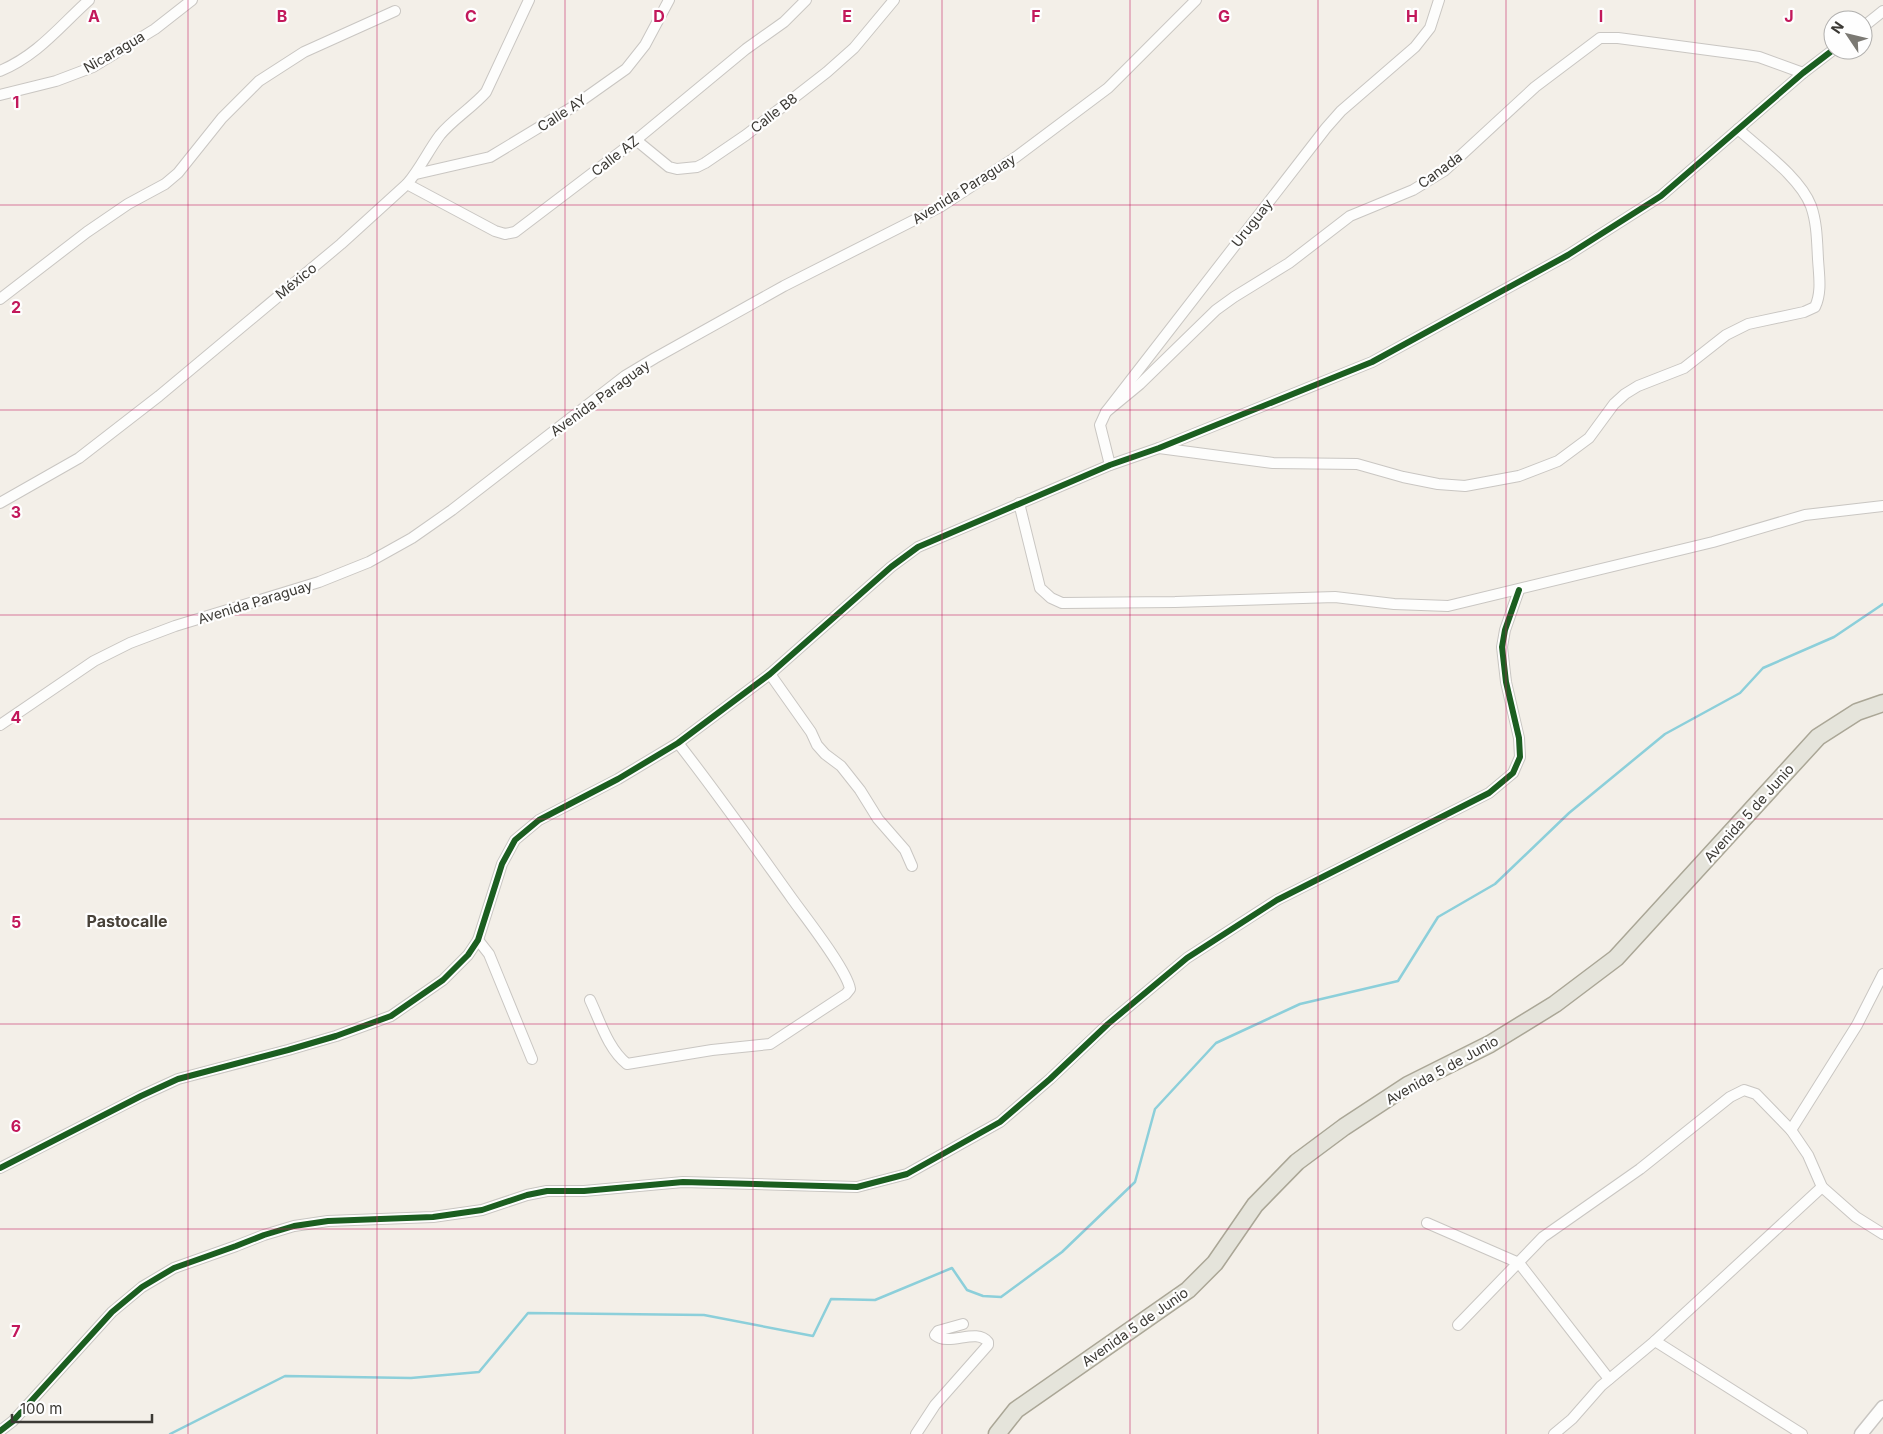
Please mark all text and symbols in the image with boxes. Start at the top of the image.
text: A [88,6,100,26]
text: B [277,6,287,26]
text: C [465,6,477,26]
text: D [653,6,665,26]
text: E [842,6,852,26]
text: F [1031,6,1041,26]
text: G [1218,6,1230,26]
text: H [1406,6,1418,26]
text: I [1599,6,1603,26]
text: J [1784,6,1794,26]
north arrow [1823,10,1873,60]
text: N [1827,18,1847,37]
street label: Nicaragua [80,27,147,76]
street label: Calle B8 [747,89,801,136]
street label: Calle AY [534,90,590,135]
text: 1 [13,92,19,112]
street label: Calle AZ [588,132,642,179]
street label: Canada [1414,148,1465,191]
street label: Avenida Paraguay [909,150,1019,227]
street label: Uruguay [1228,195,1276,250]
street label: México [272,259,320,302]
text: 2 [11,297,21,317]
street label: Avenida Paraguay [547,356,653,439]
text: 3 [11,502,21,522]
street label: Avenida Paraguay [196,576,314,627]
text: 4 [11,707,22,727]
street label: Avenida 5 de Junio [1700,760,1797,865]
district label: Pastocalle [87,911,168,931]
text: 5 [11,912,21,932]
street label: Avenida 5 de Junio [1383,1032,1501,1108]
text: 6 [11,1116,21,1136]
street label: Avenida 5 de Junio [1078,1284,1191,1370]
text: 7 [11,1321,21,1341]
scale bar [12,1392,152,1424]
text: 100 m [20,1399,62,1418]

